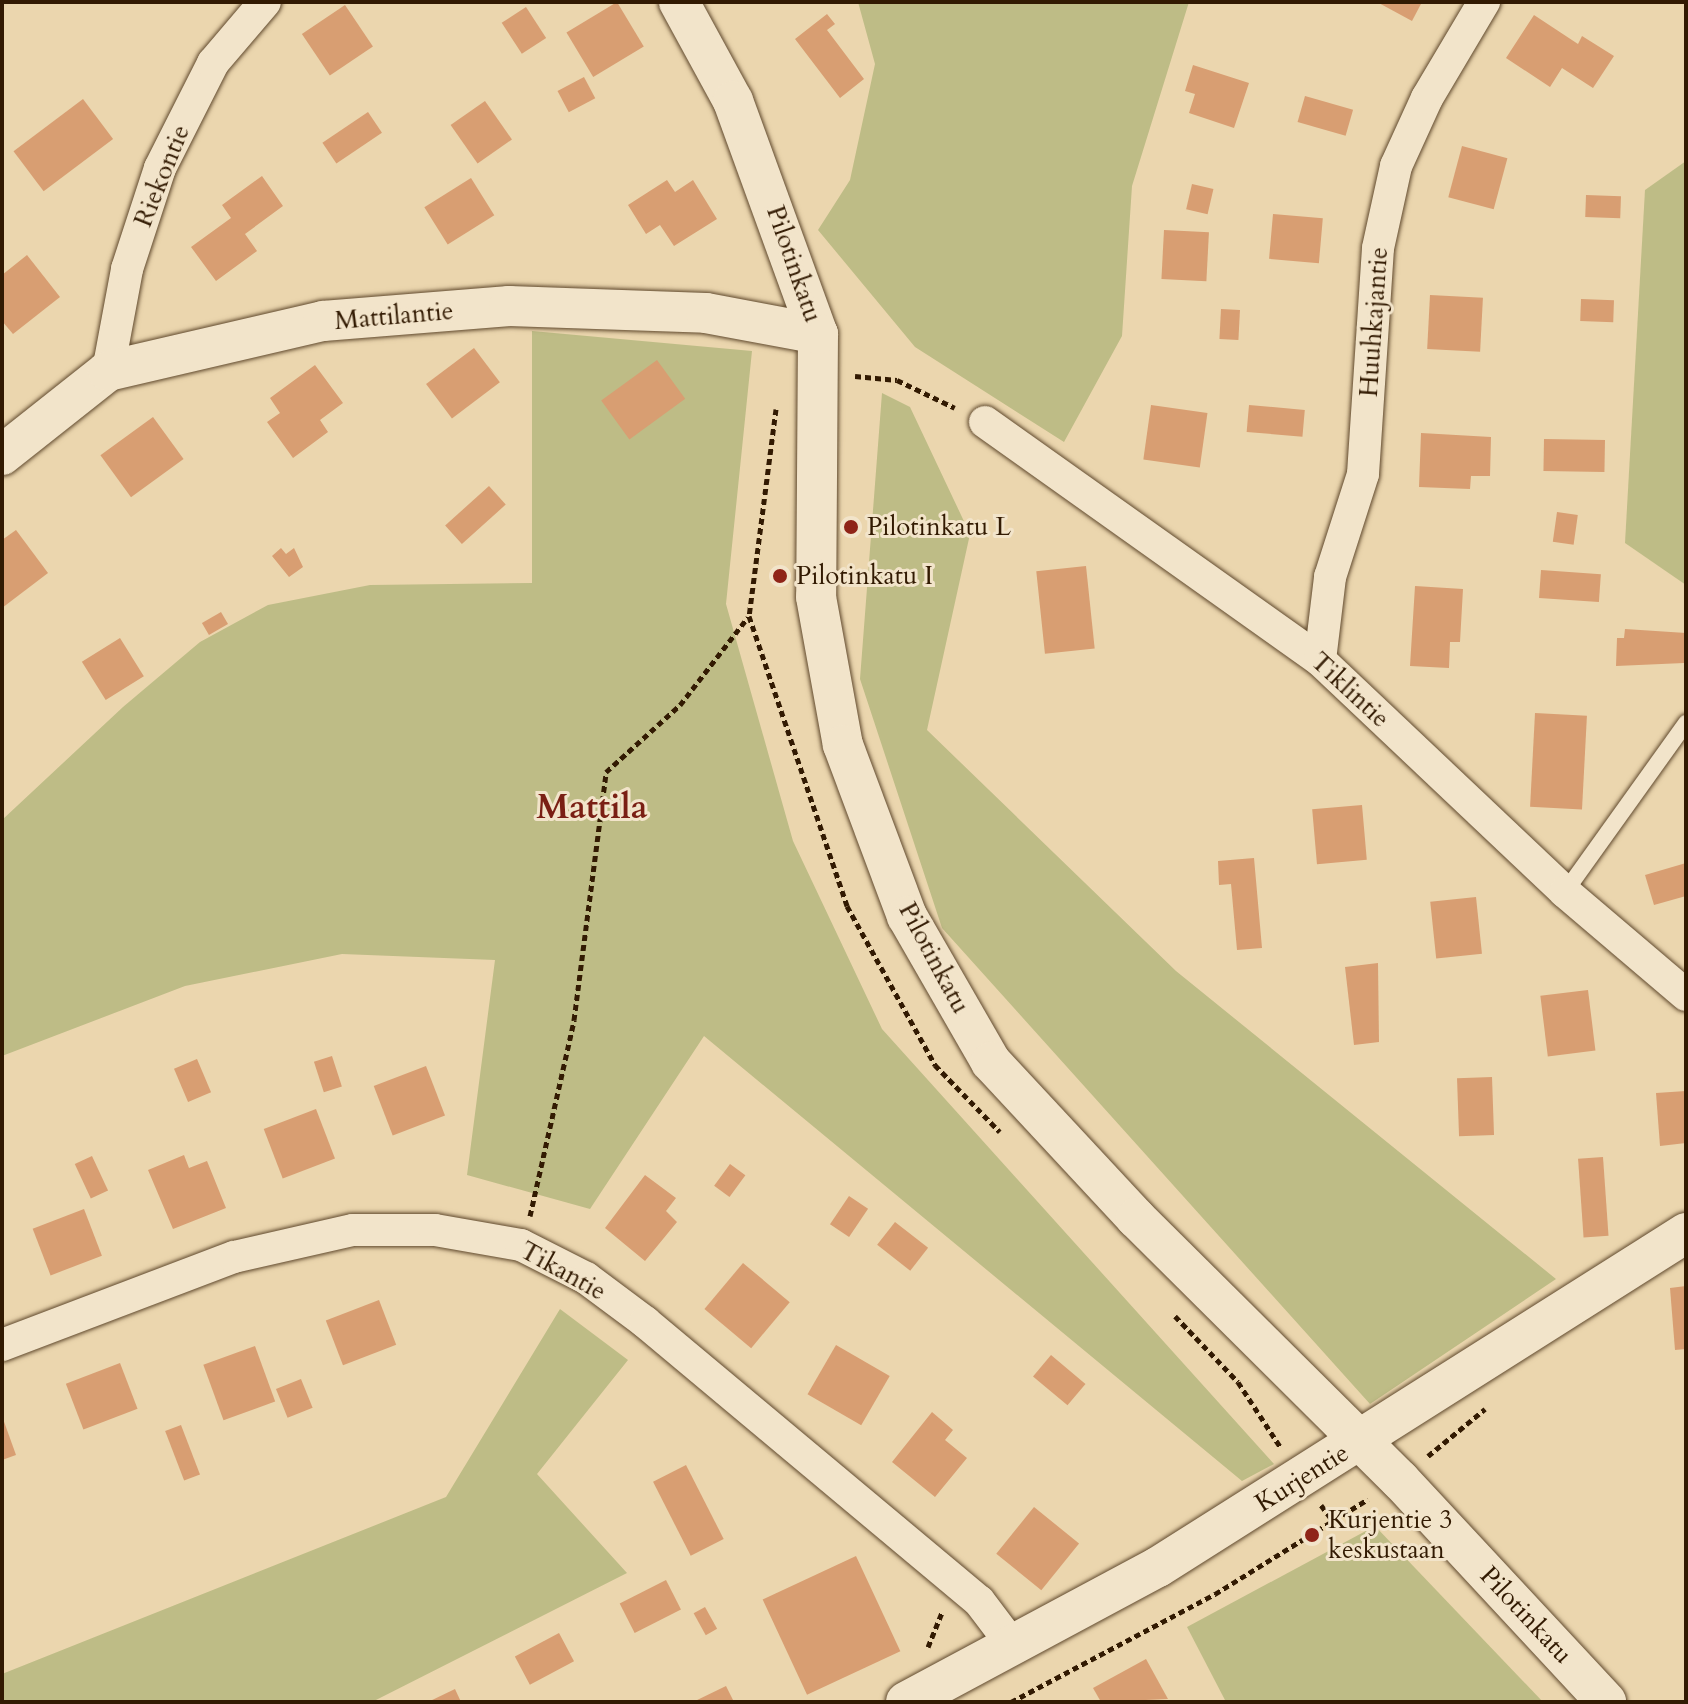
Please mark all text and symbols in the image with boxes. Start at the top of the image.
street label: Riekontie [127,120,197,232]
street label: Pilotinkatu [760,202,828,326]
street label: Huuhkajantie [1353,246,1395,398]
street label: Mattilantie [333,295,455,337]
place label: Pilotinkatu L [867,511,1011,543]
marker: Pilotinkatu L [842,518,860,536]
place label: Pilotinkatu I [796,560,933,592]
marker: Pilotinkatu I [771,567,789,585]
street label: Tiklintie [1304,646,1396,734]
district label: Mattila [536,788,648,828]
street label: Pilotinkatu [892,897,976,1019]
street label: Tikantie [514,1235,612,1307]
street label: Kurjentie [1249,1437,1355,1519]
place label: Kurjentie 3 keskustaan [1328,1504,1453,1566]
marker: Kurjentie 3 keskustaan [1303,1526,1321,1544]
street label: Pilotinkatu [1473,1560,1579,1670]

